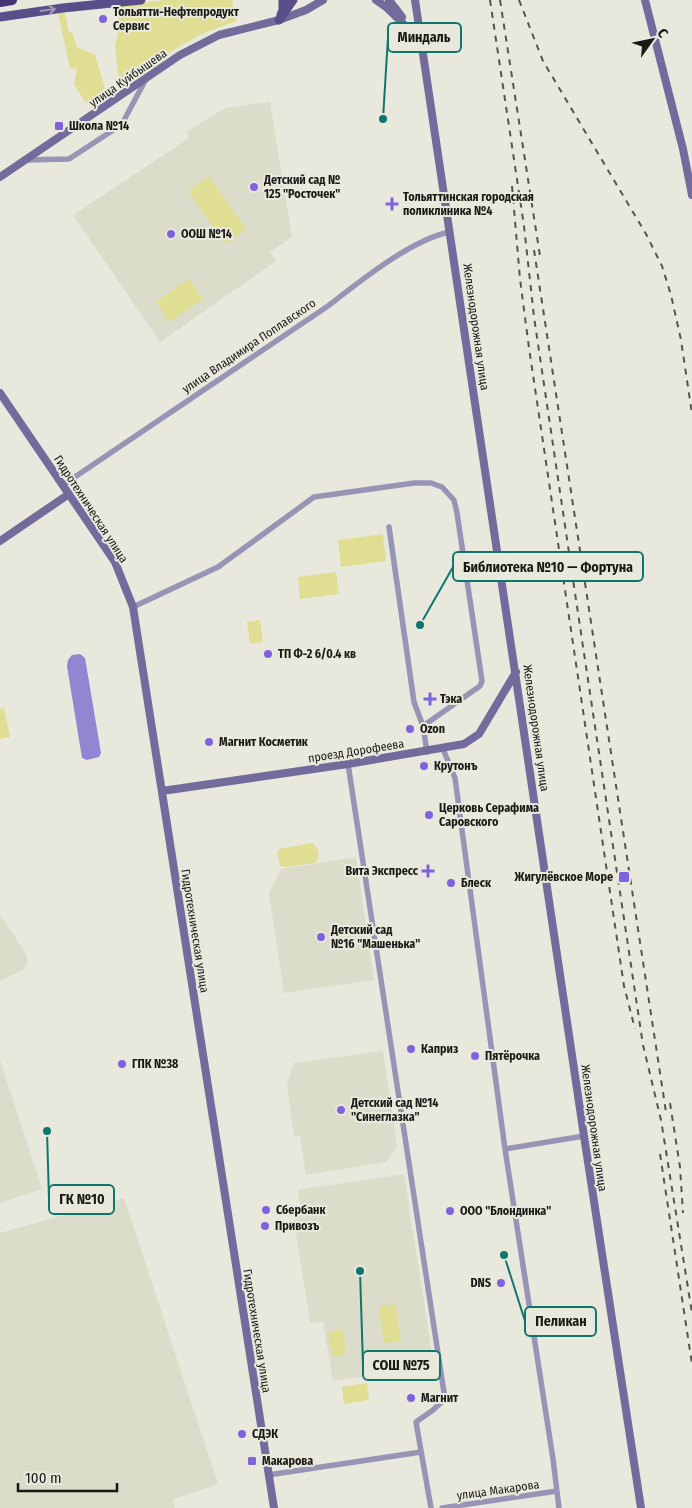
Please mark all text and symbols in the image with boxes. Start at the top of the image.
one-way arrow [40,5,56,15]
place label: Тольятти-Нефтепродукт Сервис [113,5,240,33]
marker: Тольятти-Нефтепродукт Сервис [97,13,109,25]
north arrow [627,15,677,65]
callout: Миндаль [388,23,461,52]
text: С [653,25,672,41]
text: Миндаль [398,29,451,46]
street label: улица Куйбышева [87,46,170,110]
place label: Школа №14 [69,119,129,133]
marker: Школа №14 [53,120,65,132]
place label: Детский сад № 125 "Росточек" [263,173,340,201]
marker: Детский сад № 125 "Росточек" [248,181,260,193]
place label: Тольяттинская городская поликлиника №4 [403,190,534,218]
marker: Тольяттинская городская поликлиника №4 [385,197,399,211]
place label: ООШ №14 [181,227,232,241]
marker: ООШ №14 [165,228,177,240]
street label: Железнодорожная улица [460,263,492,391]
street label: улица Владимира Поплавского [179,296,319,396]
street label: Гидротехническая улица [51,453,131,565]
callout: Библиотека №10 — Фортуна [453,552,643,581]
text: Библиотека №10 — Фортуна [463,559,633,576]
place label: ТП Ф-2 6/0.4 кв [278,647,356,661]
marker: ТП Ф-2 6/0.4 кв [262,648,274,660]
street label: Железнодорожная улица [520,664,552,792]
place label: Тэка [440,692,462,706]
marker: Тэка [424,693,436,705]
place label: Ozon [420,722,445,736]
marker: Ozon [404,723,416,735]
place label: Магнит Косметик [219,735,309,749]
marker: Магнит Косметик [203,736,215,748]
street label: проезд Дорофеева [307,736,405,765]
place label: Крутонъ [434,759,478,773]
marker: Крутонъ [418,760,430,772]
place label: Церковь Серафима Саровского [439,801,539,829]
marker: Церковь Серафима Саровского [423,809,435,821]
place label: Вита Экспресс [345,864,419,878]
marker: Вита Экспресс [422,865,434,877]
street label: Гидротехническая улица [178,868,212,994]
place label: Жигулёвское Море [514,870,613,884]
marker: Жигулёвское Море [617,870,631,884]
place label: Блеск [461,876,492,890]
marker: Блеск [445,877,457,889]
place label: Детский сад №16 "Машенька" [330,923,420,951]
marker: Детский сад №16 "Машенька" [315,931,327,943]
place label: Каприз [421,1042,459,1056]
marker: Каприз [405,1043,417,1055]
place label: Пятёрочка [485,1049,540,1063]
marker: Пятёрочка [469,1050,481,1062]
place label: ГПК №38 [132,1057,179,1071]
marker: ГПК №38 [116,1058,128,1070]
street label: Железнодорожная улица [578,1064,610,1192]
place label: Детский сад №14 "Синеглазка" [350,1096,438,1124]
marker: Детский сад №14 "Синеглазка" [335,1104,347,1116]
callout: ГК №10 [49,1185,114,1214]
text: ГК №10 [59,1191,105,1208]
place label: Сбербанк [276,1203,326,1217]
marker: Сбербанк [260,1204,272,1216]
place label: ООО "Блондинка" [460,1204,551,1218]
marker: ООО "Блондинка" [444,1205,456,1217]
place label: Привозъ [275,1219,319,1233]
marker: Привозъ [259,1220,271,1232]
street label: Гидротехническая улица [240,1268,274,1394]
place label: DNS [470,1276,491,1290]
marker: DNS [495,1277,507,1289]
callout: Пеликан [525,1307,596,1336]
text: Пеликан [535,1313,587,1330]
callout: СОШ №75 [363,1351,440,1380]
text: СОШ №75 [372,1357,430,1374]
place label: Магнит [421,1391,459,1405]
marker: Магнит [405,1392,417,1404]
place label: СДЭК [252,1427,278,1441]
marker: СДЭК [236,1428,248,1440]
place label: Макарова [262,1454,313,1468]
marker: Макарова [246,1455,258,1467]
scale bar [18,1460,116,1492]
text: 100 m [25,1469,62,1487]
street label: улица Макарова [456,1477,540,1503]

